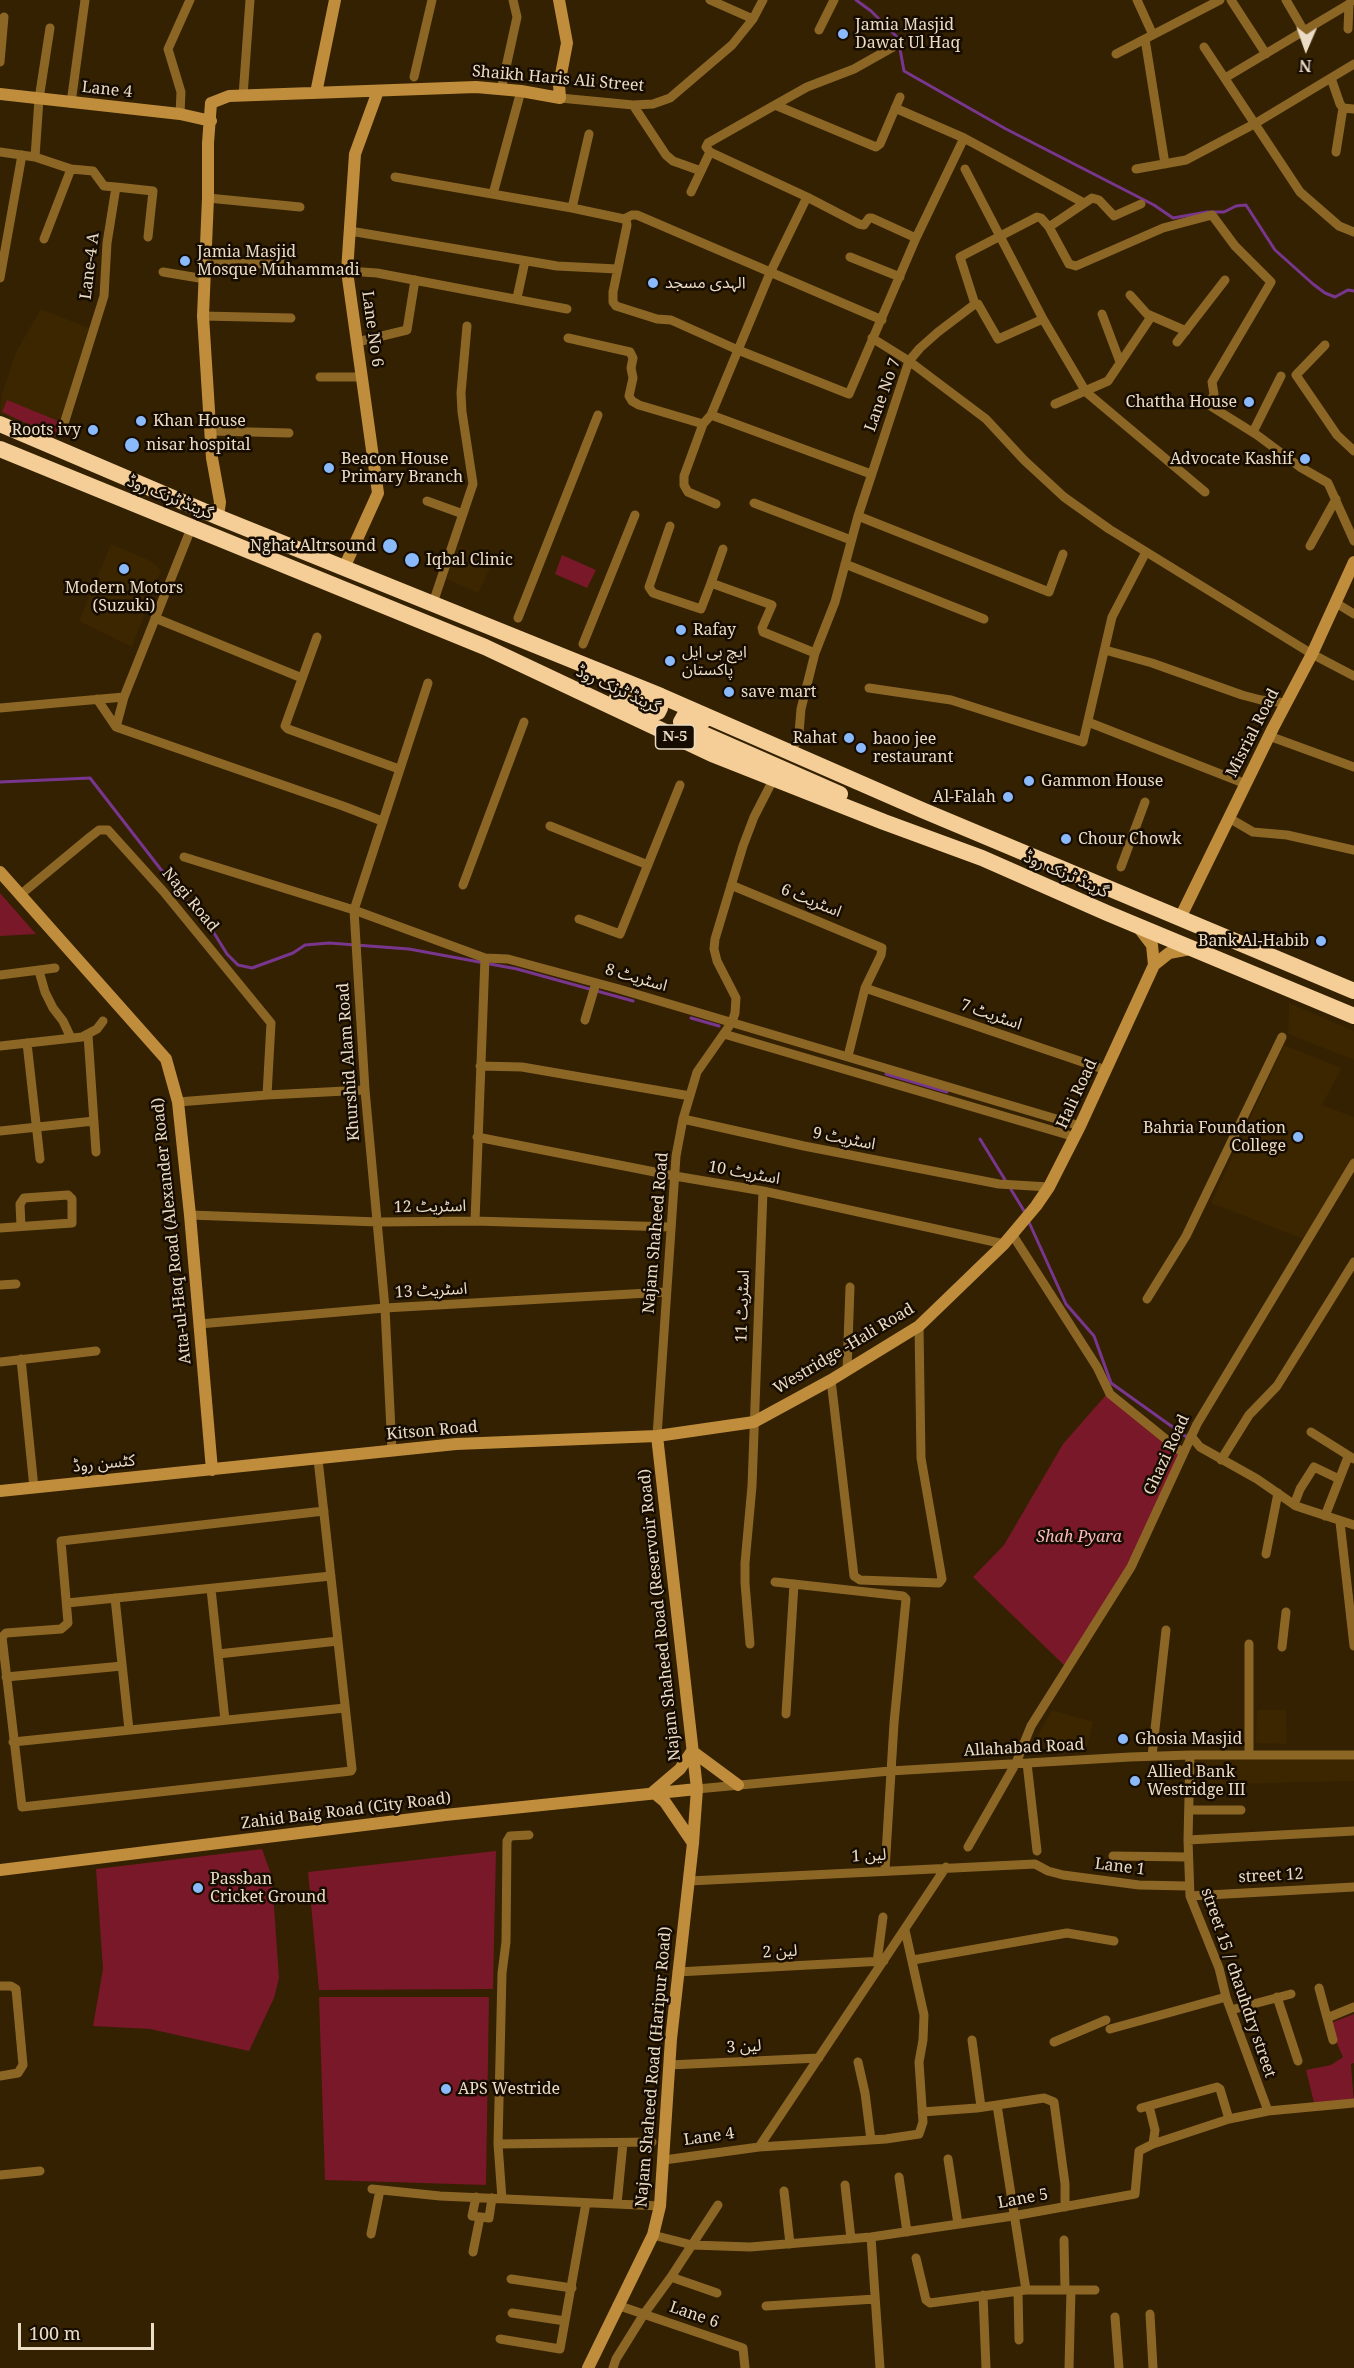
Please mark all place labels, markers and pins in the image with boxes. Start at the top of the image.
place label: Jamia Masjid Dawat Ul Haq [855,15,960,53]
marker: Jamia Masjid Dawat Ul Haq [836,27,850,41]
place label: Jamia Masjid Mosque Muhammadi [197,242,360,280]
marker: Jamia Masjid Mosque Muhammadi [178,254,192,268]
place label: الہدی مسجد [665,273,746,293]
marker: الہدی مسجد [646,276,660,290]
place label: Chattha House [1126,392,1237,412]
marker: Chattha House [1242,395,1256,409]
place label: Khan House [153,411,246,431]
marker: Khan House [134,414,148,428]
place label: Roots ivy [12,420,81,440]
marker: Roots ivy [86,423,100,437]
place label: nisar hospital [146,435,251,455]
marker: nisar hospital [123,436,141,454]
place label: Beacon House Primary Branch [341,449,463,487]
place label: Advocate Kashif [1170,449,1293,469]
marker: Advocate Kashif [1298,452,1312,466]
marker: Beacon House Primary Branch [322,461,336,475]
place label: Nghat Altrsound [250,536,376,556]
marker: Nghat Altrsound [381,537,399,555]
place label: Iqbal Clinic [426,550,513,570]
marker: Iqbal Clinic [403,551,421,569]
marker: Modern Motors (Suzuki) [117,562,131,576]
place label: Modern Motors (Suzuki) [65,578,183,616]
place label: Rafay [693,620,736,640]
marker: Rafay [674,623,688,637]
place label: ایچ بی ایل پاکستان [682,642,747,680]
marker: ایچ بی ایل پاکستان [663,654,677,668]
place label: save mart [741,682,817,702]
marker: save mart [722,685,736,699]
place label: Rahat [793,728,837,748]
place label: baoo jee restaurant [873,729,953,767]
marker: Rahat [842,731,856,745]
marker: baoo jee restaurant [854,741,868,755]
place label: Gammon House [1041,771,1163,791]
marker: Gammon House [1022,774,1036,788]
place label: Al-Falah [933,787,996,807]
marker: Al-Falah [1001,790,1015,804]
place label: Chour Chowk [1078,829,1181,849]
marker: Chour Chowk [1059,832,1073,846]
place label: Bank Al-Habib [1198,931,1309,951]
marker: Bank Al-Habib [1314,934,1328,948]
place label: Bahria Foundation College [1143,1118,1286,1156]
marker: Bahria Foundation College [1291,1130,1305,1144]
place label: Ghosia Masjid [1135,1729,1242,1749]
marker: Ghosia Masjid [1116,1732,1130,1746]
place label: Allied Bank Westridge III [1147,1762,1246,1800]
marker: Allied Bank Westridge III [1128,1774,1142,1788]
place label: Passban Cricket Ground [210,1869,326,1907]
marker: Passban Cricket Ground [191,1881,205,1895]
place label: APS Westride [458,2079,560,2099]
marker: APS Westride [439,2082,453,2096]

